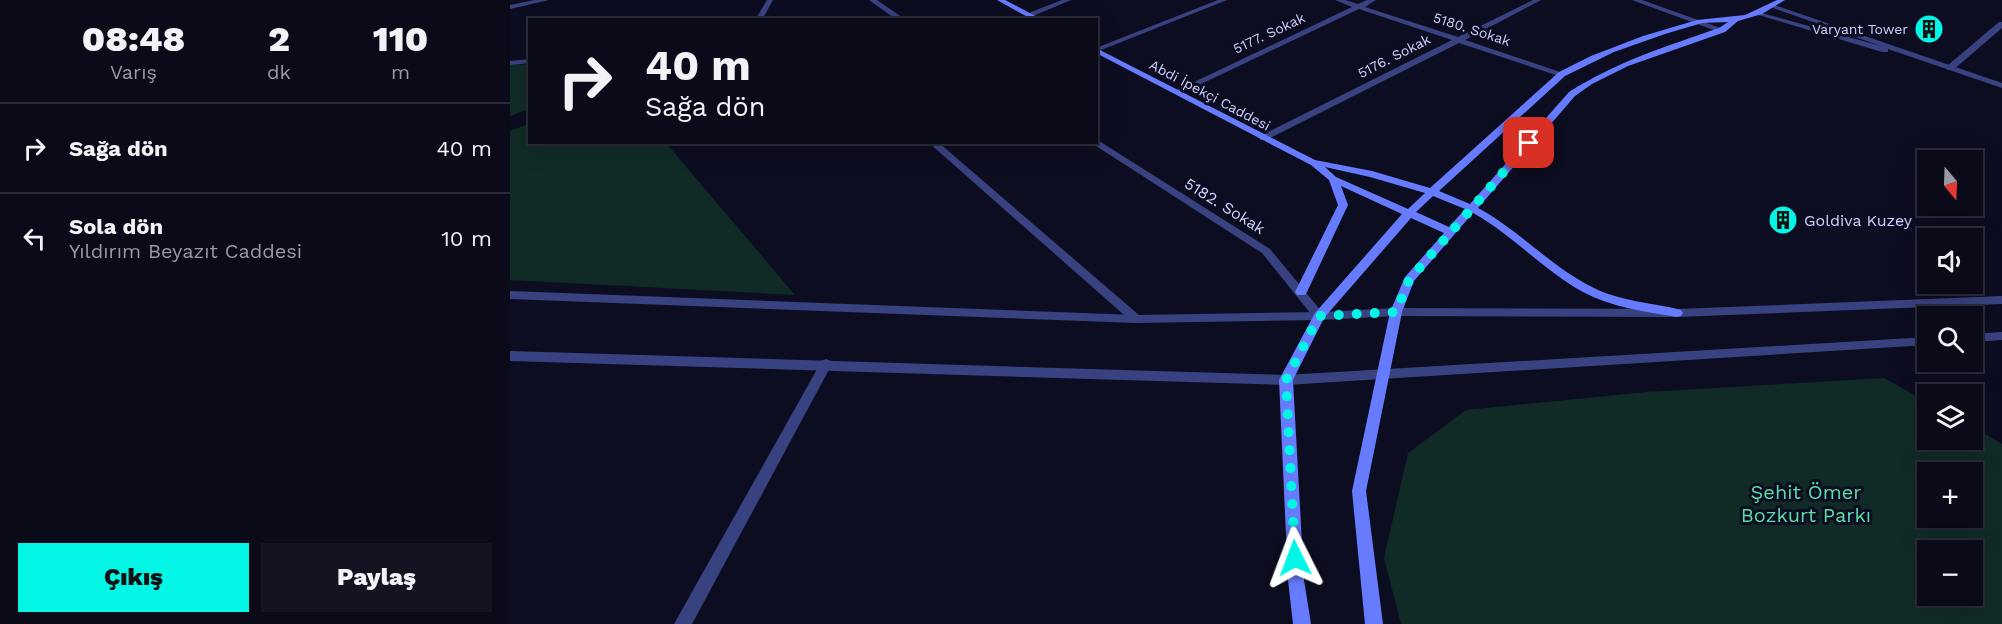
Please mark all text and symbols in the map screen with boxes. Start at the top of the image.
street label: 5177. Sokak [1230,9,1308,57]
street label: 5180. Sokak [1431,9,1513,49]
building icon: Varyant Tower [1913,13,1945,45]
text: 08:48 [82,18,185,60]
text: 2 [268,18,290,60]
text: 110 [373,18,428,60]
place label: Varyant Tower [1812,21,1908,37]
street label: 5176. Sokak [1355,31,1433,81]
text: 40 m [645,41,751,90]
icon: right [546,42,624,120]
street label: Abdi İpekçi Caddesi [1147,56,1273,134]
text: Varış [110,60,157,84]
text: dk [267,60,291,84]
text: m [391,60,410,84]
text: Sağa dön [645,91,765,123]
pin [1503,117,1554,168]
icon: arrive [1512,126,1545,159]
icon: right [18,132,51,165]
text: Sağa dön [69,136,168,161]
text: 40 m [436,136,492,161]
north arrow [1917,150,1983,216]
map controls [1917,150,1983,606]
street label: 5182. Sokak [1181,174,1269,238]
building icon: Goldiva Kuzey [1767,204,1799,236]
place label: Goldiva Kuzey [1804,211,1913,230]
text: Sola dön [69,214,163,239]
icon: left [18,222,51,255]
text: 10 m [441,226,492,251]
button: sound [1917,228,1983,294]
text: Yıldırım Beyazıt Caddesi [69,239,302,263]
button: search [1917,306,1983,372]
button: layers [1917,384,1983,450]
button: + [1917,462,1983,528]
park label: Şehit Ömer Bozkurt Parkı [1741,480,1871,527]
position arrow [1263,526,1327,590]
button: − [1917,540,1983,606]
button: Çıkış [18,543,249,612]
button: Paylaş [261,543,492,612]

